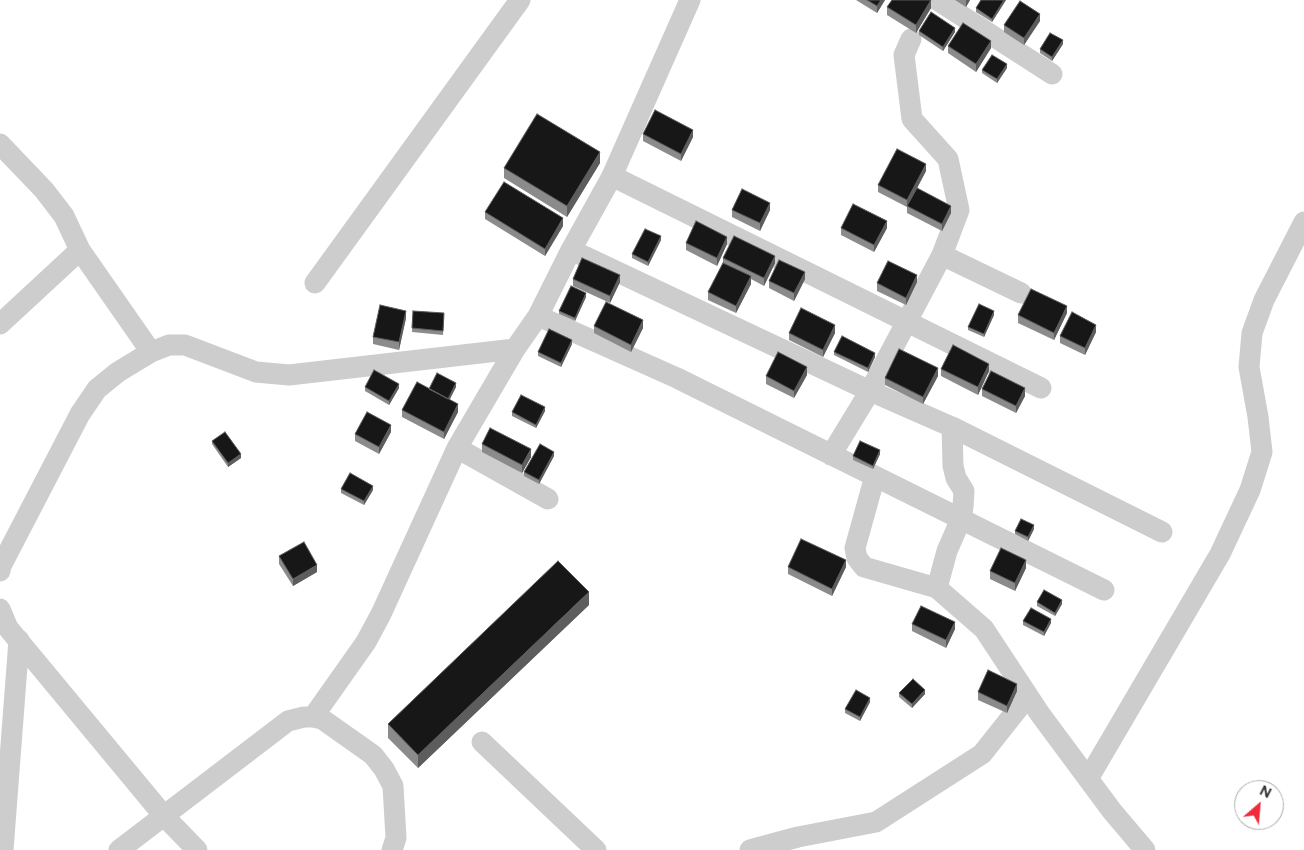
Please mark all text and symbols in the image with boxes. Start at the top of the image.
north arrow [1234,780,1284,830]
text: N [1257,782,1274,802]

